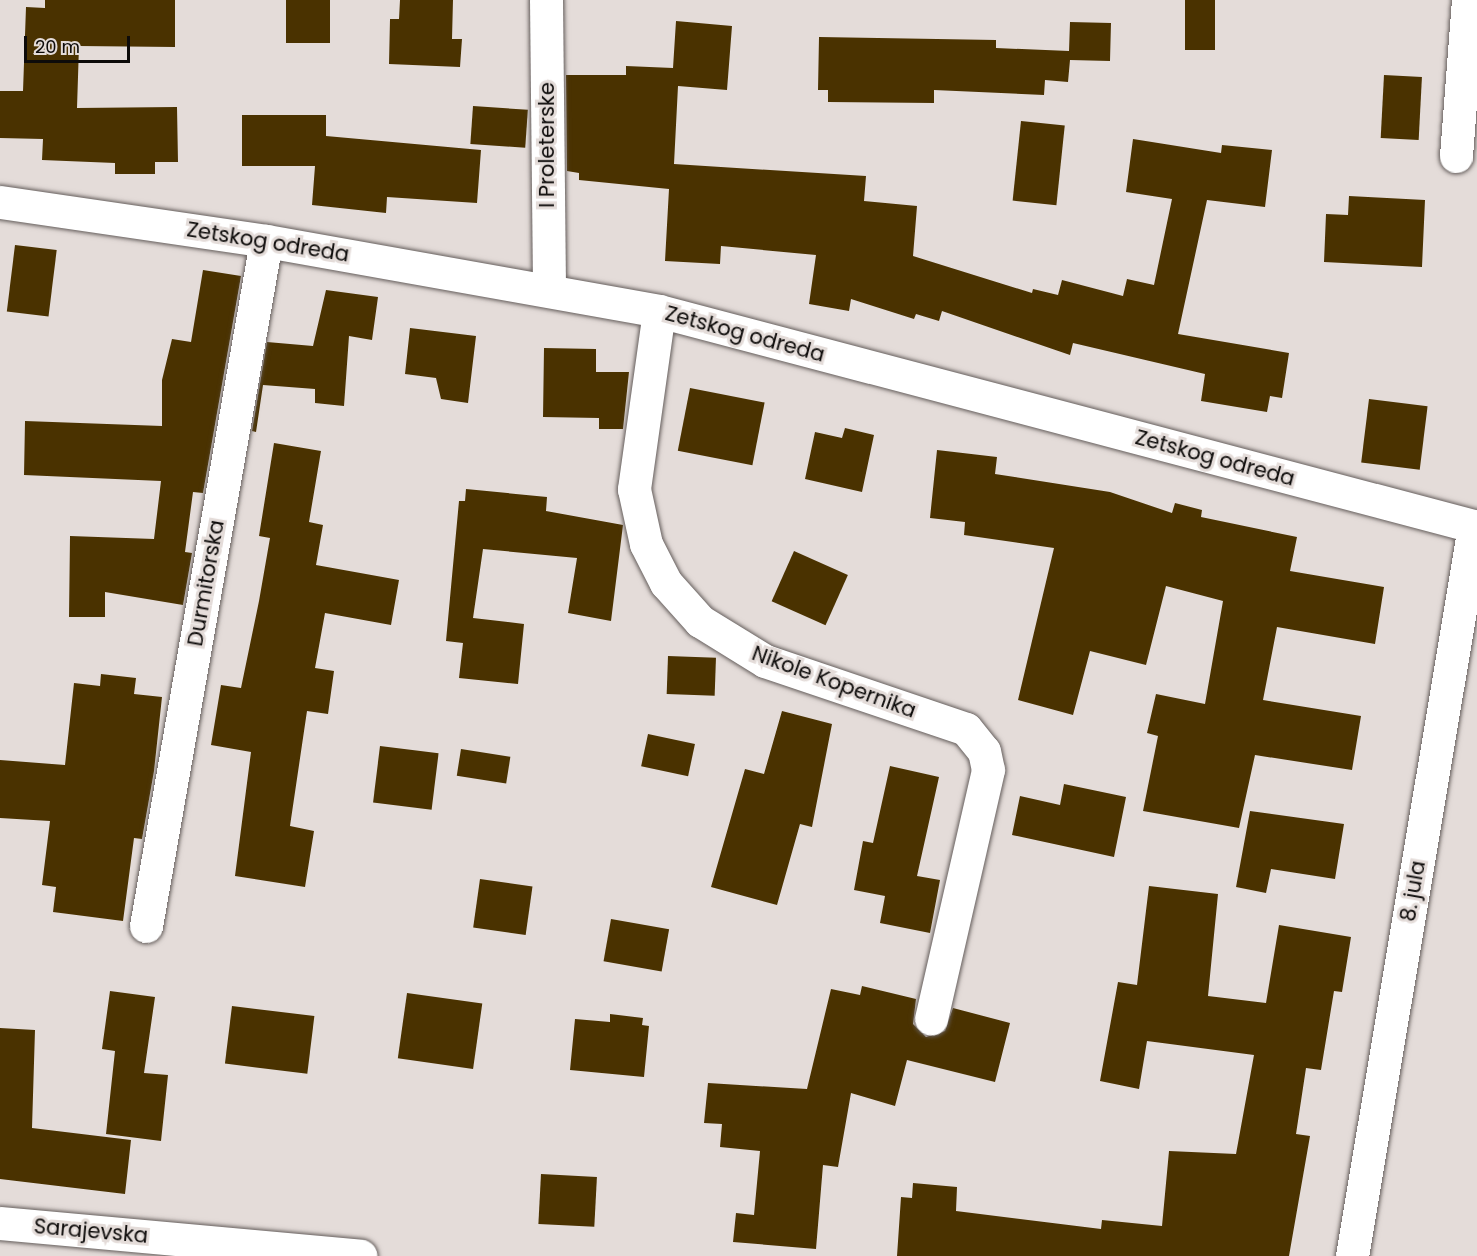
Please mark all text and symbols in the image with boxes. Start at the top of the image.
scale bar [27,24,134,62]
text: 20 m [35,34,80,59]
street label: I Proleterske [534,82,560,208]
street label: Zetskog odreda [185,217,351,267]
street label: Zetskog odreda [663,301,827,367]
street label: Zetskog odreda [1133,425,1297,491]
street label: Durmitorska [182,518,230,648]
street label: Nikole Kopernika [749,641,919,723]
street label: 8. jula [1395,859,1431,923]
street label: Sarajevska [33,1213,149,1249]

